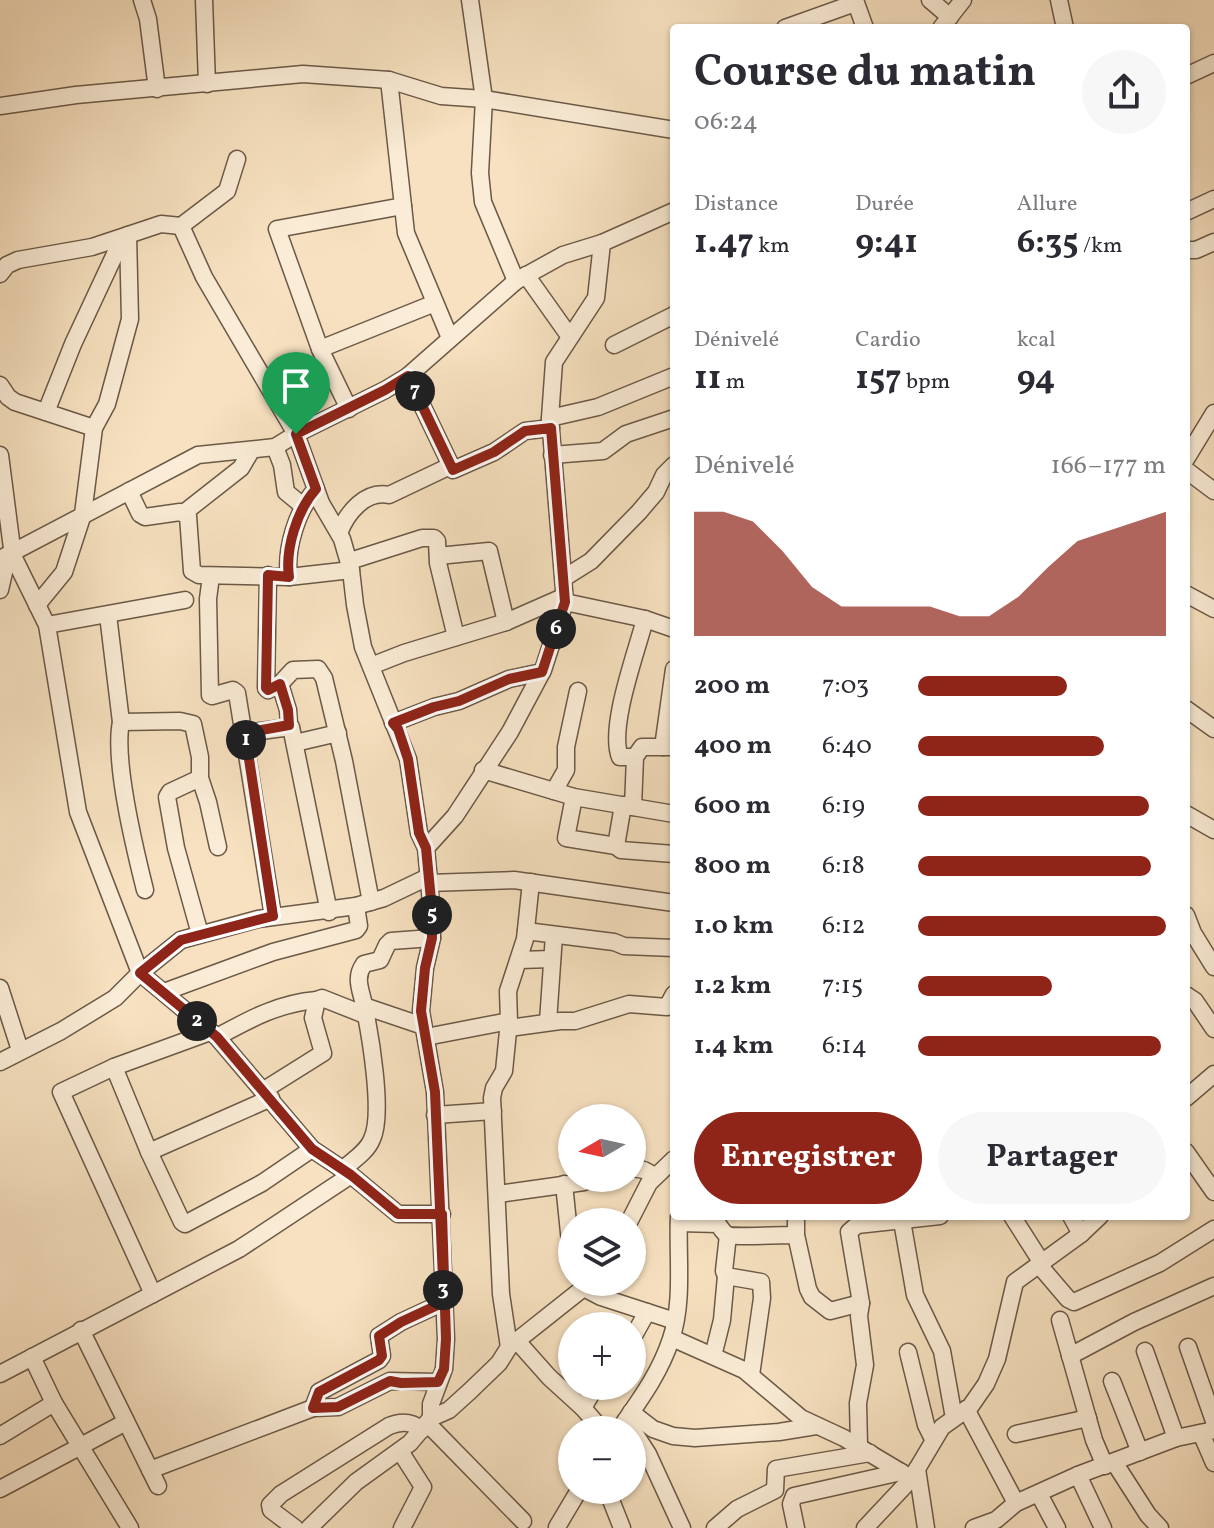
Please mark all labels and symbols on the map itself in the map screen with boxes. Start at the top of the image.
pin [262,352,330,434]
pin: 7 [395,371,435,411]
pin: 6 [536,609,576,649]
pin: 1 [226,720,266,760]
pin: 5 [412,895,452,935]
pin: 2 [177,1001,217,1041]
north arrow [558,1104,646,1192]
pin: 3 [423,1270,463,1310]

